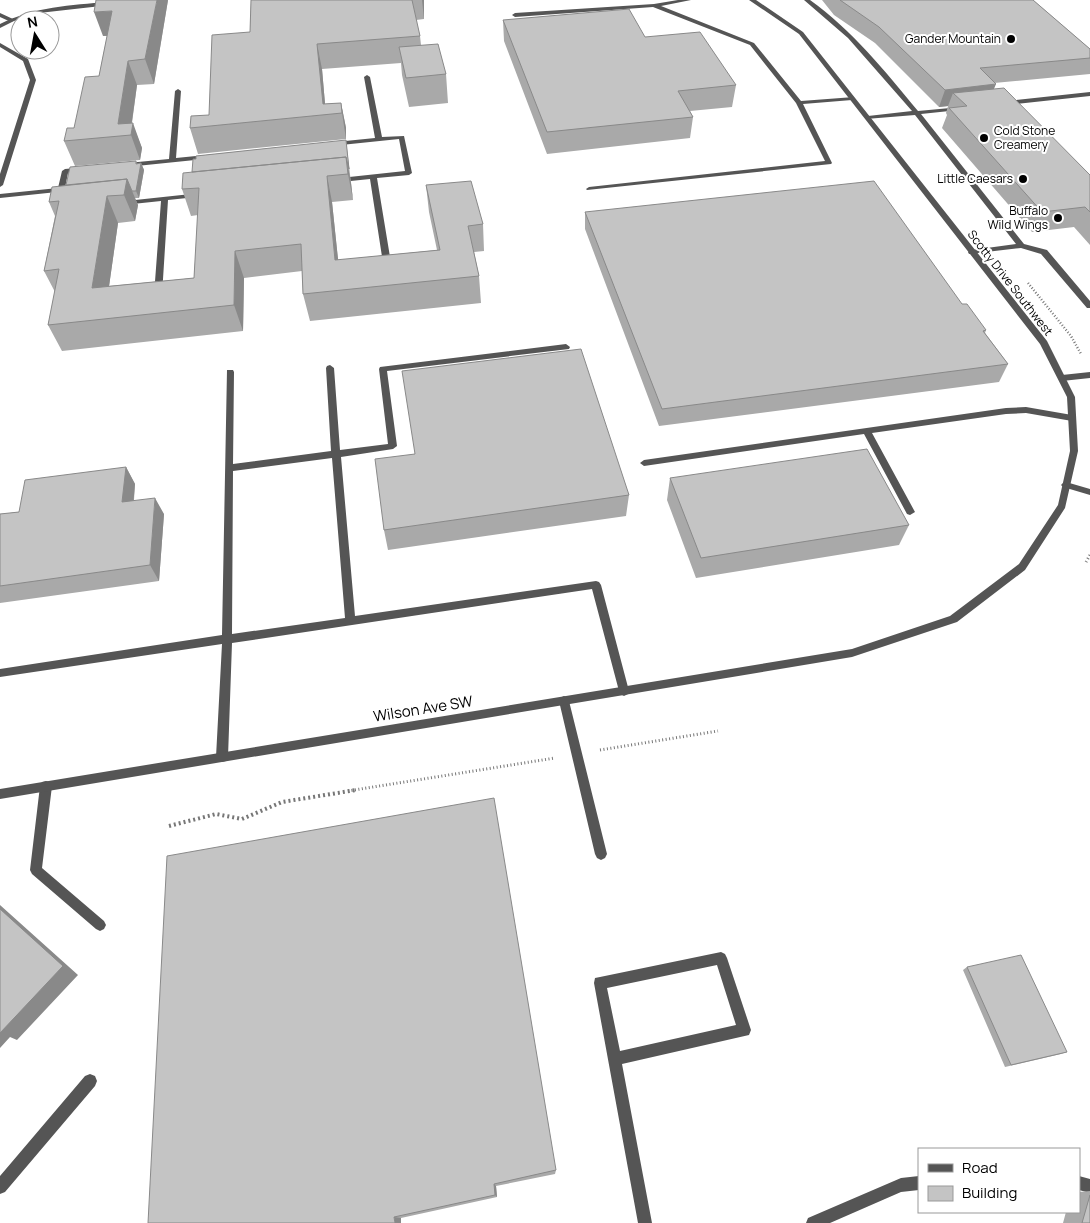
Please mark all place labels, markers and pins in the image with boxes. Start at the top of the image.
place label: Gander Mountain [905,30,1001,47]
marker: Gander Mountain [1005,33,1017,45]
place label: Cold Stone Creamery [994,122,1055,153]
marker: Cold Stone Creamery [978,132,990,144]
place label: Little Caesars [937,170,1013,187]
marker: Little Caesars [1017,173,1029,185]
place label: Buffalo Wild Wings [988,202,1048,233]
marker: Buffalo Wild Wings [1052,212,1064,224]

